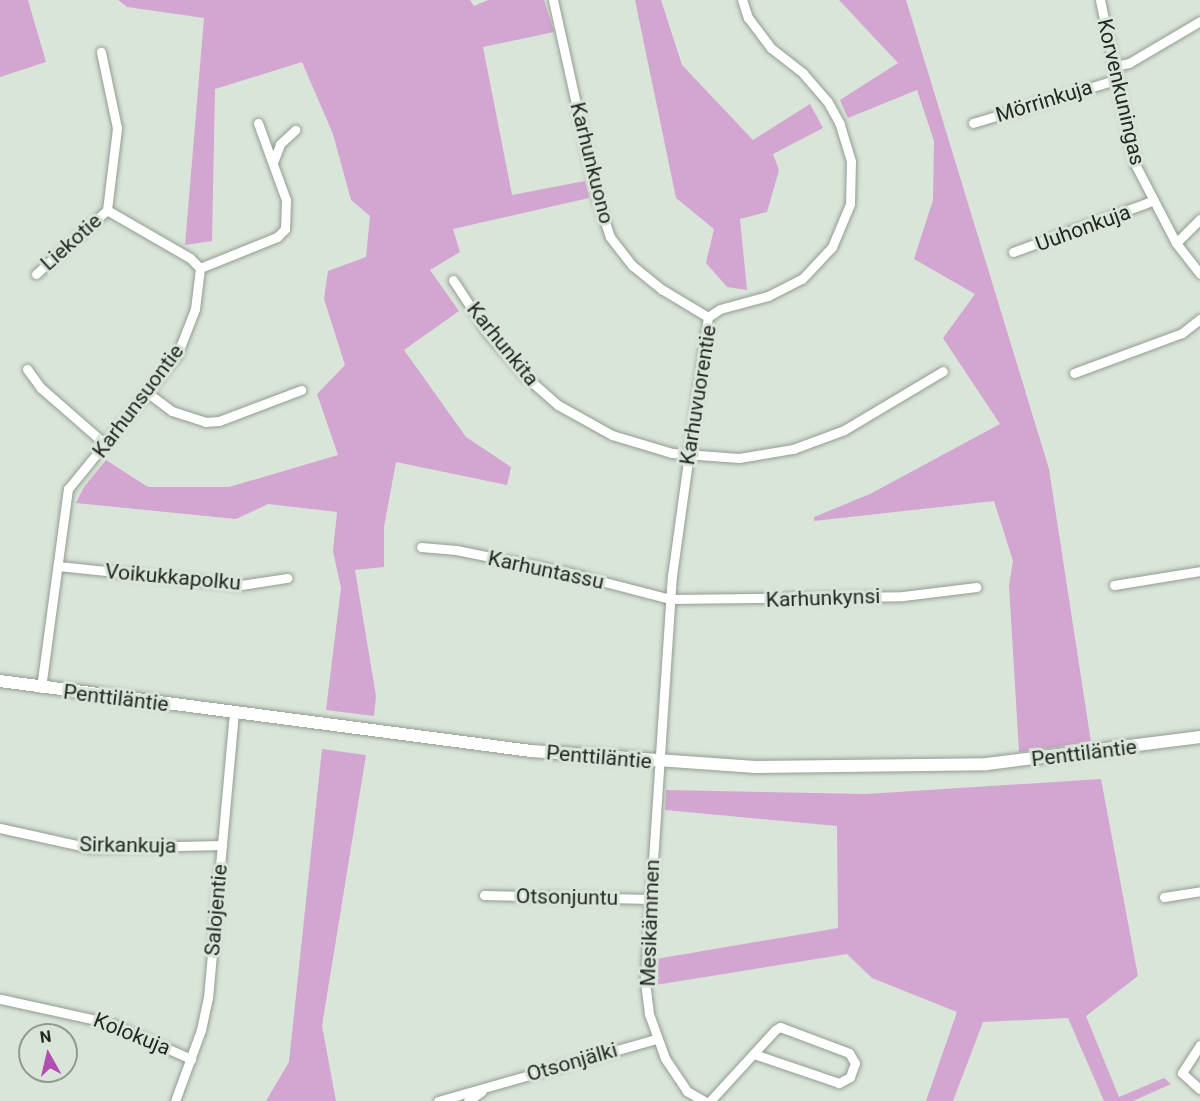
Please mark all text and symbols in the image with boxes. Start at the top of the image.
street label: Korvenkuningas [1092,16,1150,168]
street label: Mörrinkuja [993,74,1095,128]
street label: Karhunkuono [565,100,619,226]
street label: Uuhonkuja [1032,199,1134,257]
street label: Liekotie [35,208,107,276]
street label: Karhunkita [462,297,544,391]
street label: Karhuvuorentie [674,323,722,467]
street label: Karhunsuontie [87,339,189,463]
street label: Karhuntassu [486,545,606,595]
street label: Voikukkapolku [104,559,242,595]
street label: Karhunkynsi [765,583,881,613]
street label: Penttiläntie [62,679,170,717]
street label: Penttiläntie [1030,734,1138,772]
street label: Penttiläntie [545,740,653,774]
street label: Sirkankuja [79,832,177,858]
street label: Mesikämmen [635,859,665,987]
street label: Salojentie [199,863,233,957]
street label: Otsonjuntu [516,884,618,910]
street label: Kolokuja [90,1007,174,1061]
north arrow [18,1023,78,1083]
text: N [39,1026,53,1047]
street label: Otsonjälki [524,1037,620,1087]

